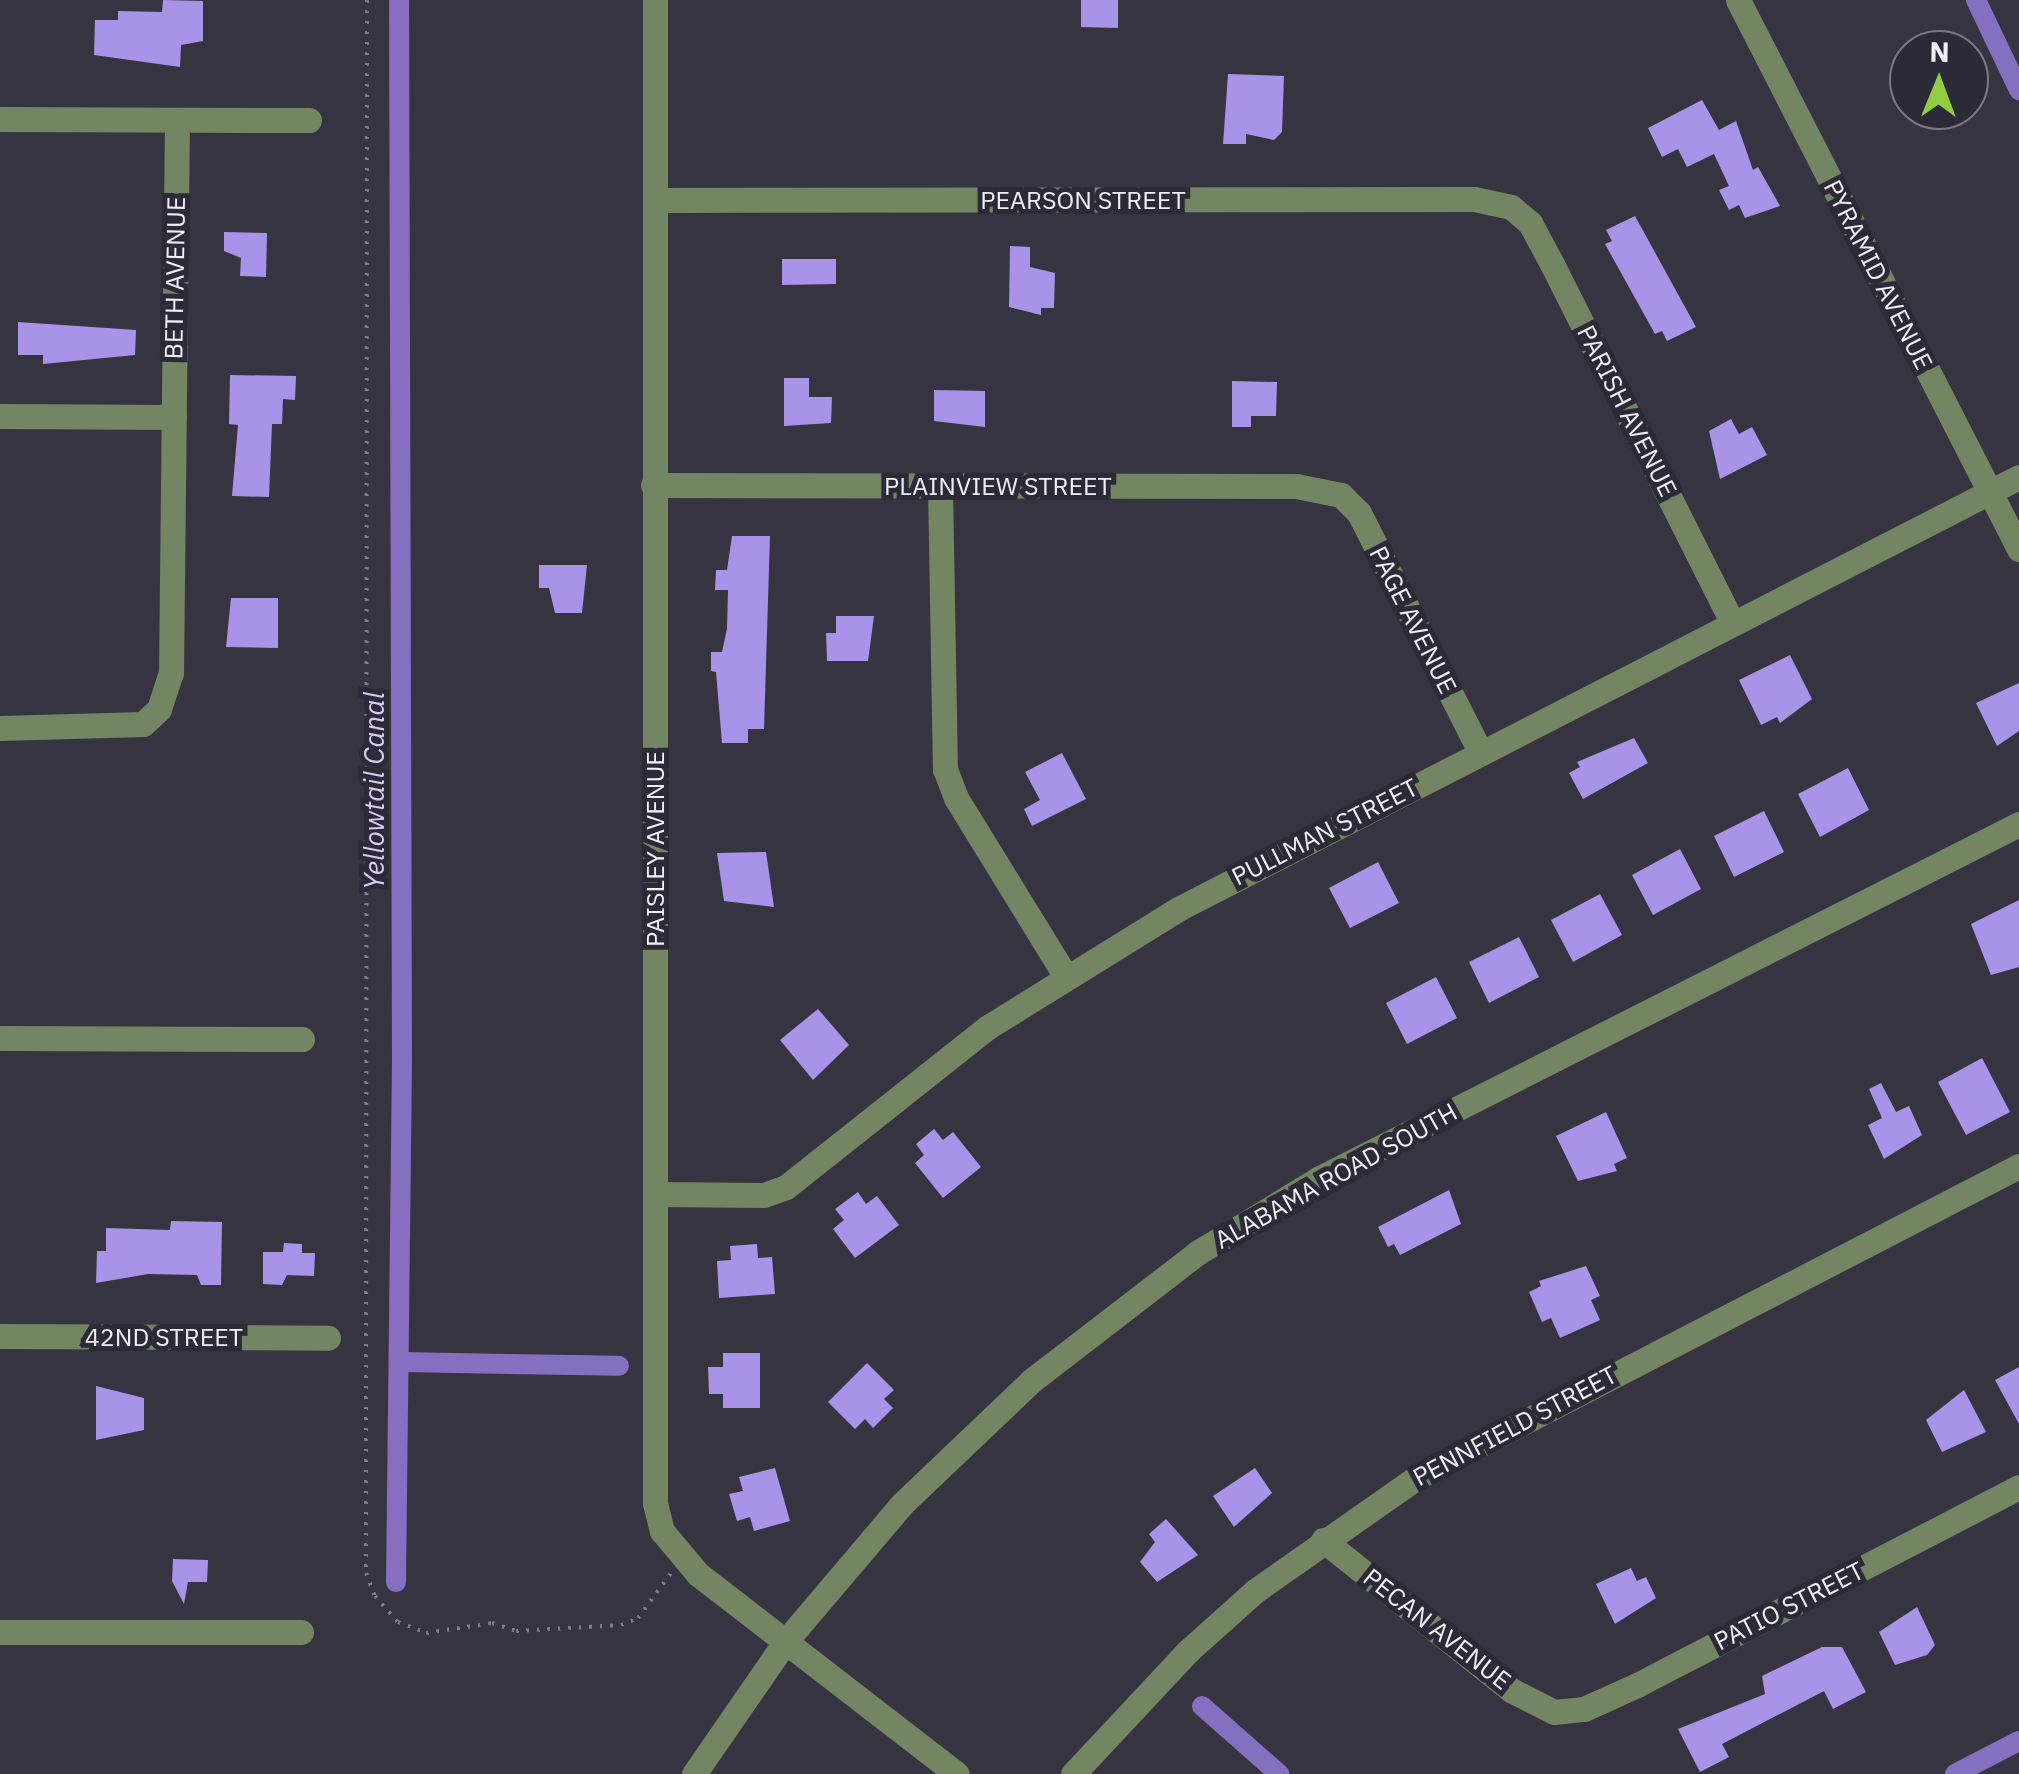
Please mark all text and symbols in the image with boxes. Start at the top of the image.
north arrow [1889,30,1989,130]
text: N [1929,33,1950,70]
street label: PYRAMID AVENUE [1817,175,1939,375]
street label: PEARSON STREET [980,185,1186,215]
street label: BETH AVENUE [159,196,191,360]
street label: PARISH AVENUE [1571,320,1683,502]
street label: PLAINVIEW STREET [884,471,1112,501]
street label: PAGE AVENUE [1363,541,1463,699]
water label: Yellowtail Canal [357,692,391,890]
street label: PAISLEY AVENUE [640,751,670,947]
street label: PULLMAN STREET [1227,772,1423,892]
street label: ALABAMA ROAD SOUTH [1210,1097,1462,1255]
street label: 42ND STREET [85,1322,243,1352]
street label: PENNFIELD STREET [1408,1360,1622,1492]
street label: PATIO STREET [1709,1555,1869,1657]
street label: PECAN AVENUE [1357,1562,1517,1696]

